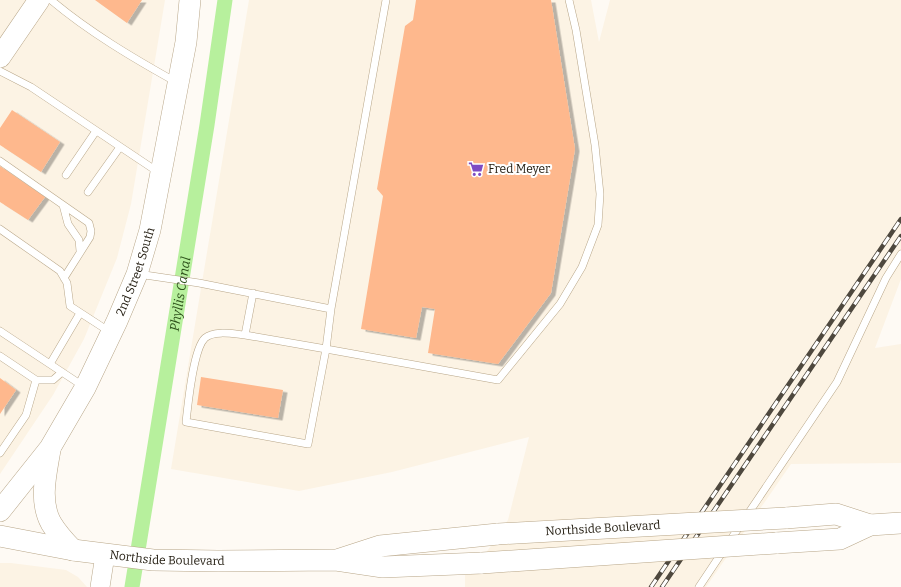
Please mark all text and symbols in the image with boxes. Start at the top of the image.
supermarket icon: Fred Meyer [467,160,485,178]
place label: Fred Meyer [488,162,551,176]
street label: 2nd Street South [113,225,158,318]
water label: Phyllis Canal [166,255,193,332]
street label: Northside Boulevard [545,518,661,538]
street label: Northside Boulevard [109,548,225,568]

